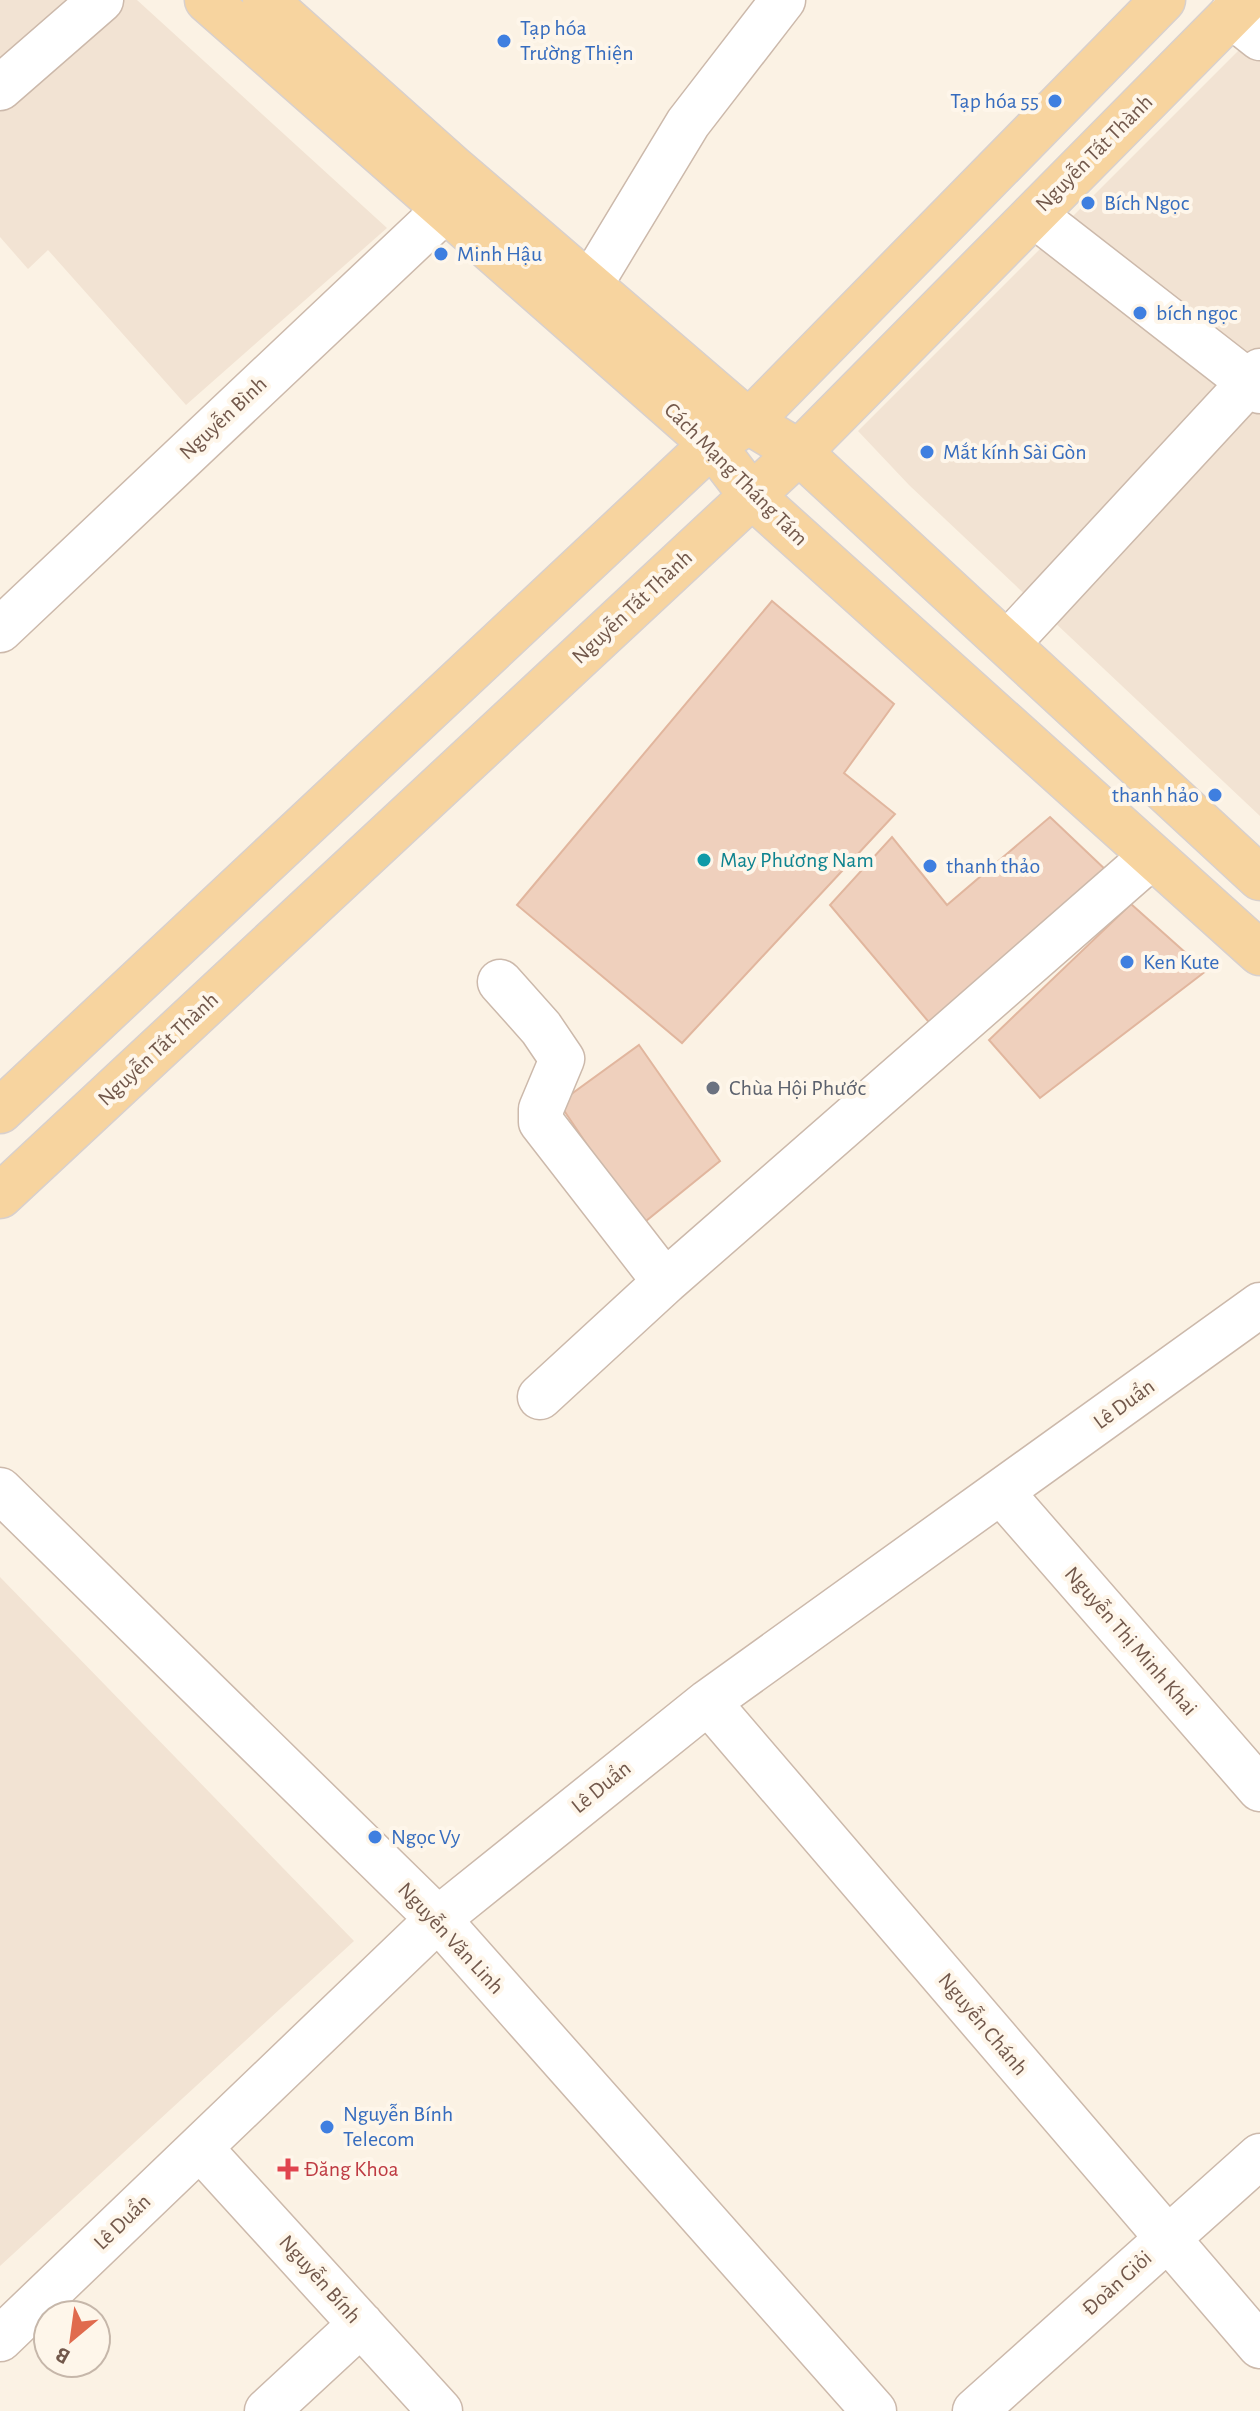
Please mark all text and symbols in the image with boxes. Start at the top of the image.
place label: Tạp hóa Trường Thiện [520,17,634,64]
marker: Tạp hóa Trường Thiện [495,32,513,50]
place label: Tạp hóa 55 [950,90,1039,112]
street label: Nguyễn Tất Thành [1031,90,1157,216]
marker: Tạp hóa 55 [1046,92,1064,110]
place label: Bích Ngọc [1104,192,1190,214]
marker: Bích Ngọc [1079,194,1097,212]
place label: Minh Hậu [457,243,542,265]
marker: Minh Hậu [432,245,450,263]
place label: bích ngọc [1156,302,1238,324]
marker: bích ngọc [1131,304,1149,322]
street label: Nguyễn Bình [175,372,271,464]
street label: Cách Mạng Tháng Tám [660,398,812,550]
place label: Mắt kính Sài Gòn [943,441,1087,463]
marker: Mắt kính Sài Gòn [918,443,936,461]
street label: Nguyễn Tất Thành [568,546,696,668]
place label: thanh hảo [1112,784,1199,806]
marker: thanh hảo [1206,786,1224,804]
place label: May Phương Nam [720,849,874,871]
marker: May Phương Nam [695,851,713,869]
place label: thanh thảo [946,855,1040,877]
marker: thanh thảo [921,857,939,875]
place label: Ken Kute [1143,951,1219,973]
marker: Ken Kute [1118,953,1136,971]
street label: Nguyễn Tất Thành [94,988,222,1110]
place label: Chùa Hội Phước [729,1077,866,1099]
marker: Chùa Hội Phước [704,1079,722,1097]
street label: Lê Duẩn [1089,1375,1159,1433]
street label: Nguyễn Thị Minh Khai [1061,1562,1201,1720]
street label: Lê Duẩn [567,1757,635,1817]
place label: Ngọc Vy [391,1826,461,1848]
marker: Ngọc Vy [366,1828,384,1846]
street label: Nguyễn Văn Linh [394,1878,508,1998]
street label: Nguyễn Chánh [934,1969,1032,2079]
place label: Nguyễn Bính Telecom [343,2103,453,2150]
marker: Nguyễn Bính Telecom [318,2118,336,2136]
place label: Đăng Khoa [304,2158,399,2180]
marker: Đăng Khoa [279,2160,297,2178]
street label: Lê Duẩn [89,2190,155,2254]
street label: Nguyễn Bính [275,2231,365,2327]
street label: Đoàn Giỏi [1078,2246,1156,2320]
north arrow [32,2299,112,2379]
text: B [52,2343,74,2368]

